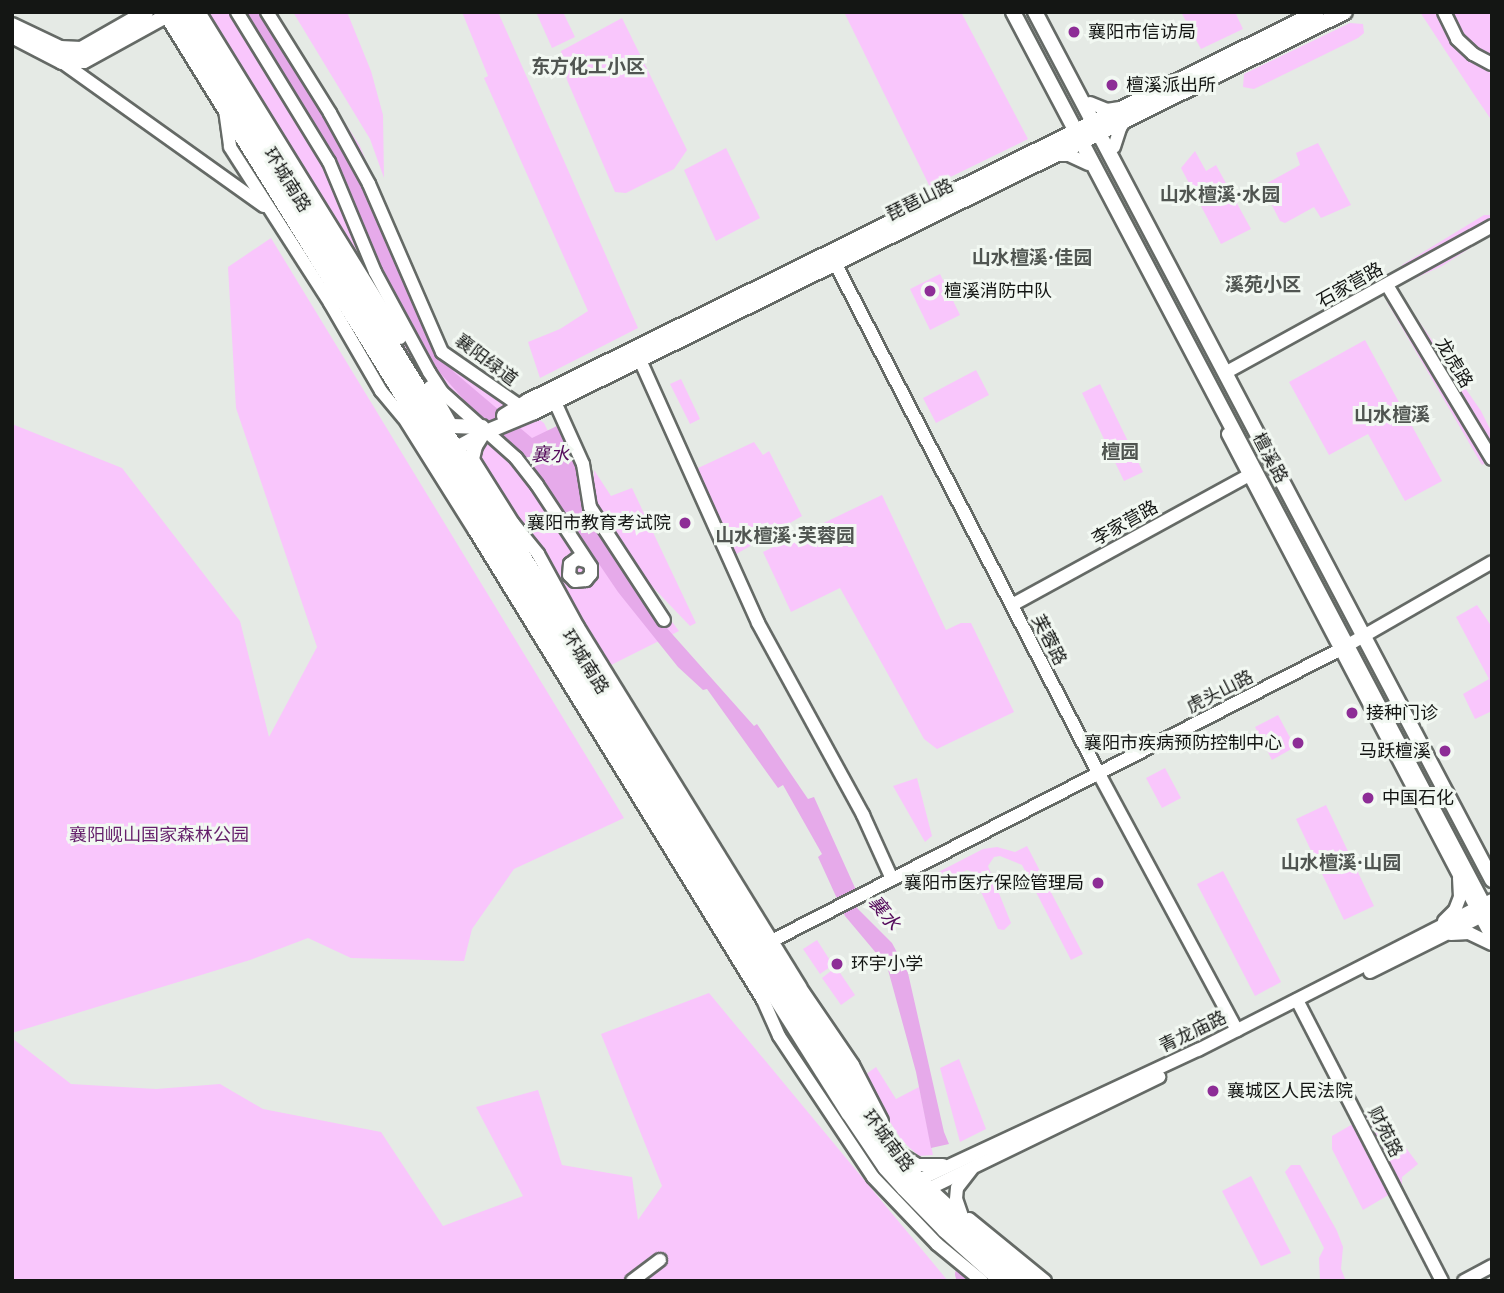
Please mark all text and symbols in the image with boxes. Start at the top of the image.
place label: 襄阳市信访局 [1088,21,1196,43]
marker: 襄阳市信访局 [1066,24,1082,40]
district label: 东方化工小区 [531,56,645,78]
place label: 檀溪派出所 [1126,74,1216,96]
marker: 檀溪派出所 [1104,77,1120,93]
street label: 环城南路 [259,144,315,216]
street label: 琵琶山路 [883,175,957,225]
district label: 山水檀溪·水园 [1160,184,1280,206]
district label: 山水檀溪·佳园 [972,247,1092,269]
street label: 石家营路 [1313,258,1387,312]
district label: 溪苑小区 [1225,274,1301,296]
place label: 檀溪消防中队 [944,280,1052,302]
marker: 檀溪消防中队 [922,283,938,299]
street label: 襄阳绿道 [451,330,521,390]
street label: 龙虎路 [1431,334,1477,392]
district label: 山水檀溪 [1354,404,1430,426]
street label: 檀溪路 [1248,429,1292,487]
district label: 檀园 [1101,441,1139,463]
water label: 襄水 [531,444,569,466]
street label: 李家营路 [1088,496,1162,550]
place label: 襄阳市教育考试院 [527,512,671,534]
marker: 襄阳市教育考试院 [677,515,693,531]
district label: 山水檀溪·芙蓉园 [715,525,855,547]
street label: 芙蓉路 [1027,611,1071,669]
street label: 环城南路 [557,626,613,698]
street label: 虎头山路 [1183,666,1257,718]
place label: 接种门诊 [1366,702,1438,724]
marker: 接种门诊 [1344,705,1360,721]
place label: 襄阳市疾病预防控制中心 [1084,732,1282,754]
marker: 襄阳市疾病预防控制中心 [1288,733,1308,753]
place label: 马跃檀溪 [1359,740,1431,762]
marker: 马跃檀溪 [1437,743,1453,759]
place label: 中国石化 [1382,787,1454,809]
marker: 中国石化 [1360,790,1376,806]
park label: 襄阳岘山国家森林公园 [69,824,249,846]
district label: 山水檀溪·山园 [1281,852,1401,874]
place label: 襄阳市医疗保险管理局 [904,872,1084,894]
marker: 襄阳市医疗保险管理局 [1090,875,1106,891]
water label: 襄水 [863,891,905,935]
place label: 环宇小学 [851,953,923,975]
marker: 环宇小学 [829,956,845,972]
street label: 青龙庙路 [1156,1007,1230,1057]
place label: 襄城区人民法院 [1227,1080,1353,1102]
marker: 襄城区人民法院 [1205,1083,1221,1099]
street label: 财苑路 [1363,1103,1407,1161]
street label: 环城南路 [858,1106,918,1176]

